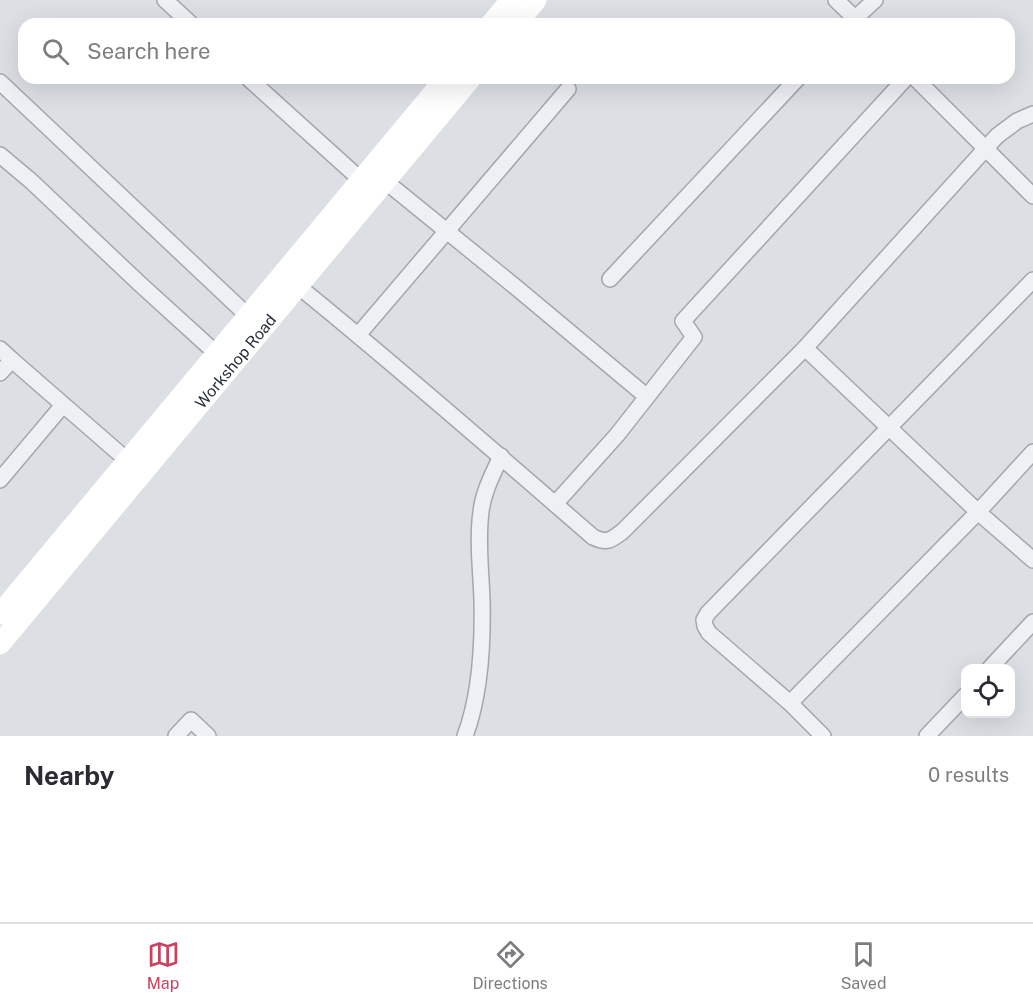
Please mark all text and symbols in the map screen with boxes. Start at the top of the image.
search box [18,18,1015,84]
icon: search [39,35,72,68]
text: Search here [87,38,211,64]
street label: Workshop Road [191,311,280,412]
map controls [961,664,1015,718]
button: locate [961,664,1015,718]
text: Nearby [24,760,114,791]
text: 0 results [928,763,1009,787]
tab: Map [147,938,180,993]
tab: Directions [473,938,548,993]
tab: Saved [841,938,886,993]

